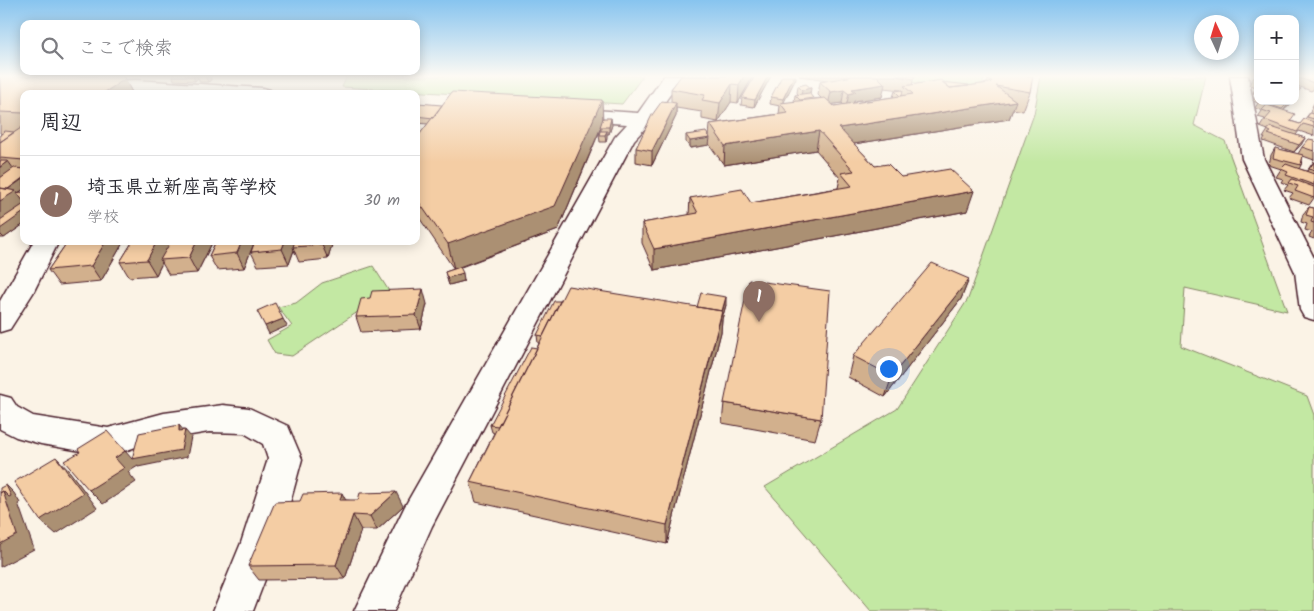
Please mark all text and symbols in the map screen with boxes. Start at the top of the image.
north arrow [1194,15,1239,60]
map controls [1254,15,1299,105]
button: + [1254,15,1299,60]
search box [20,20,420,75]
icon: search [38,34,66,62]
text: ここで検索 [78,34,173,64]
button: − [1254,60,1299,105]
text: 周辺 [40,107,82,140]
text: 埼玉県立新座高等学校 [87,173,277,203]
text: 1 [54,188,58,213]
text: 30 m [364,188,400,213]
text: 学校 [87,205,119,230]
pin: 1 [743,281,775,322]
your location [876,356,902,382]

